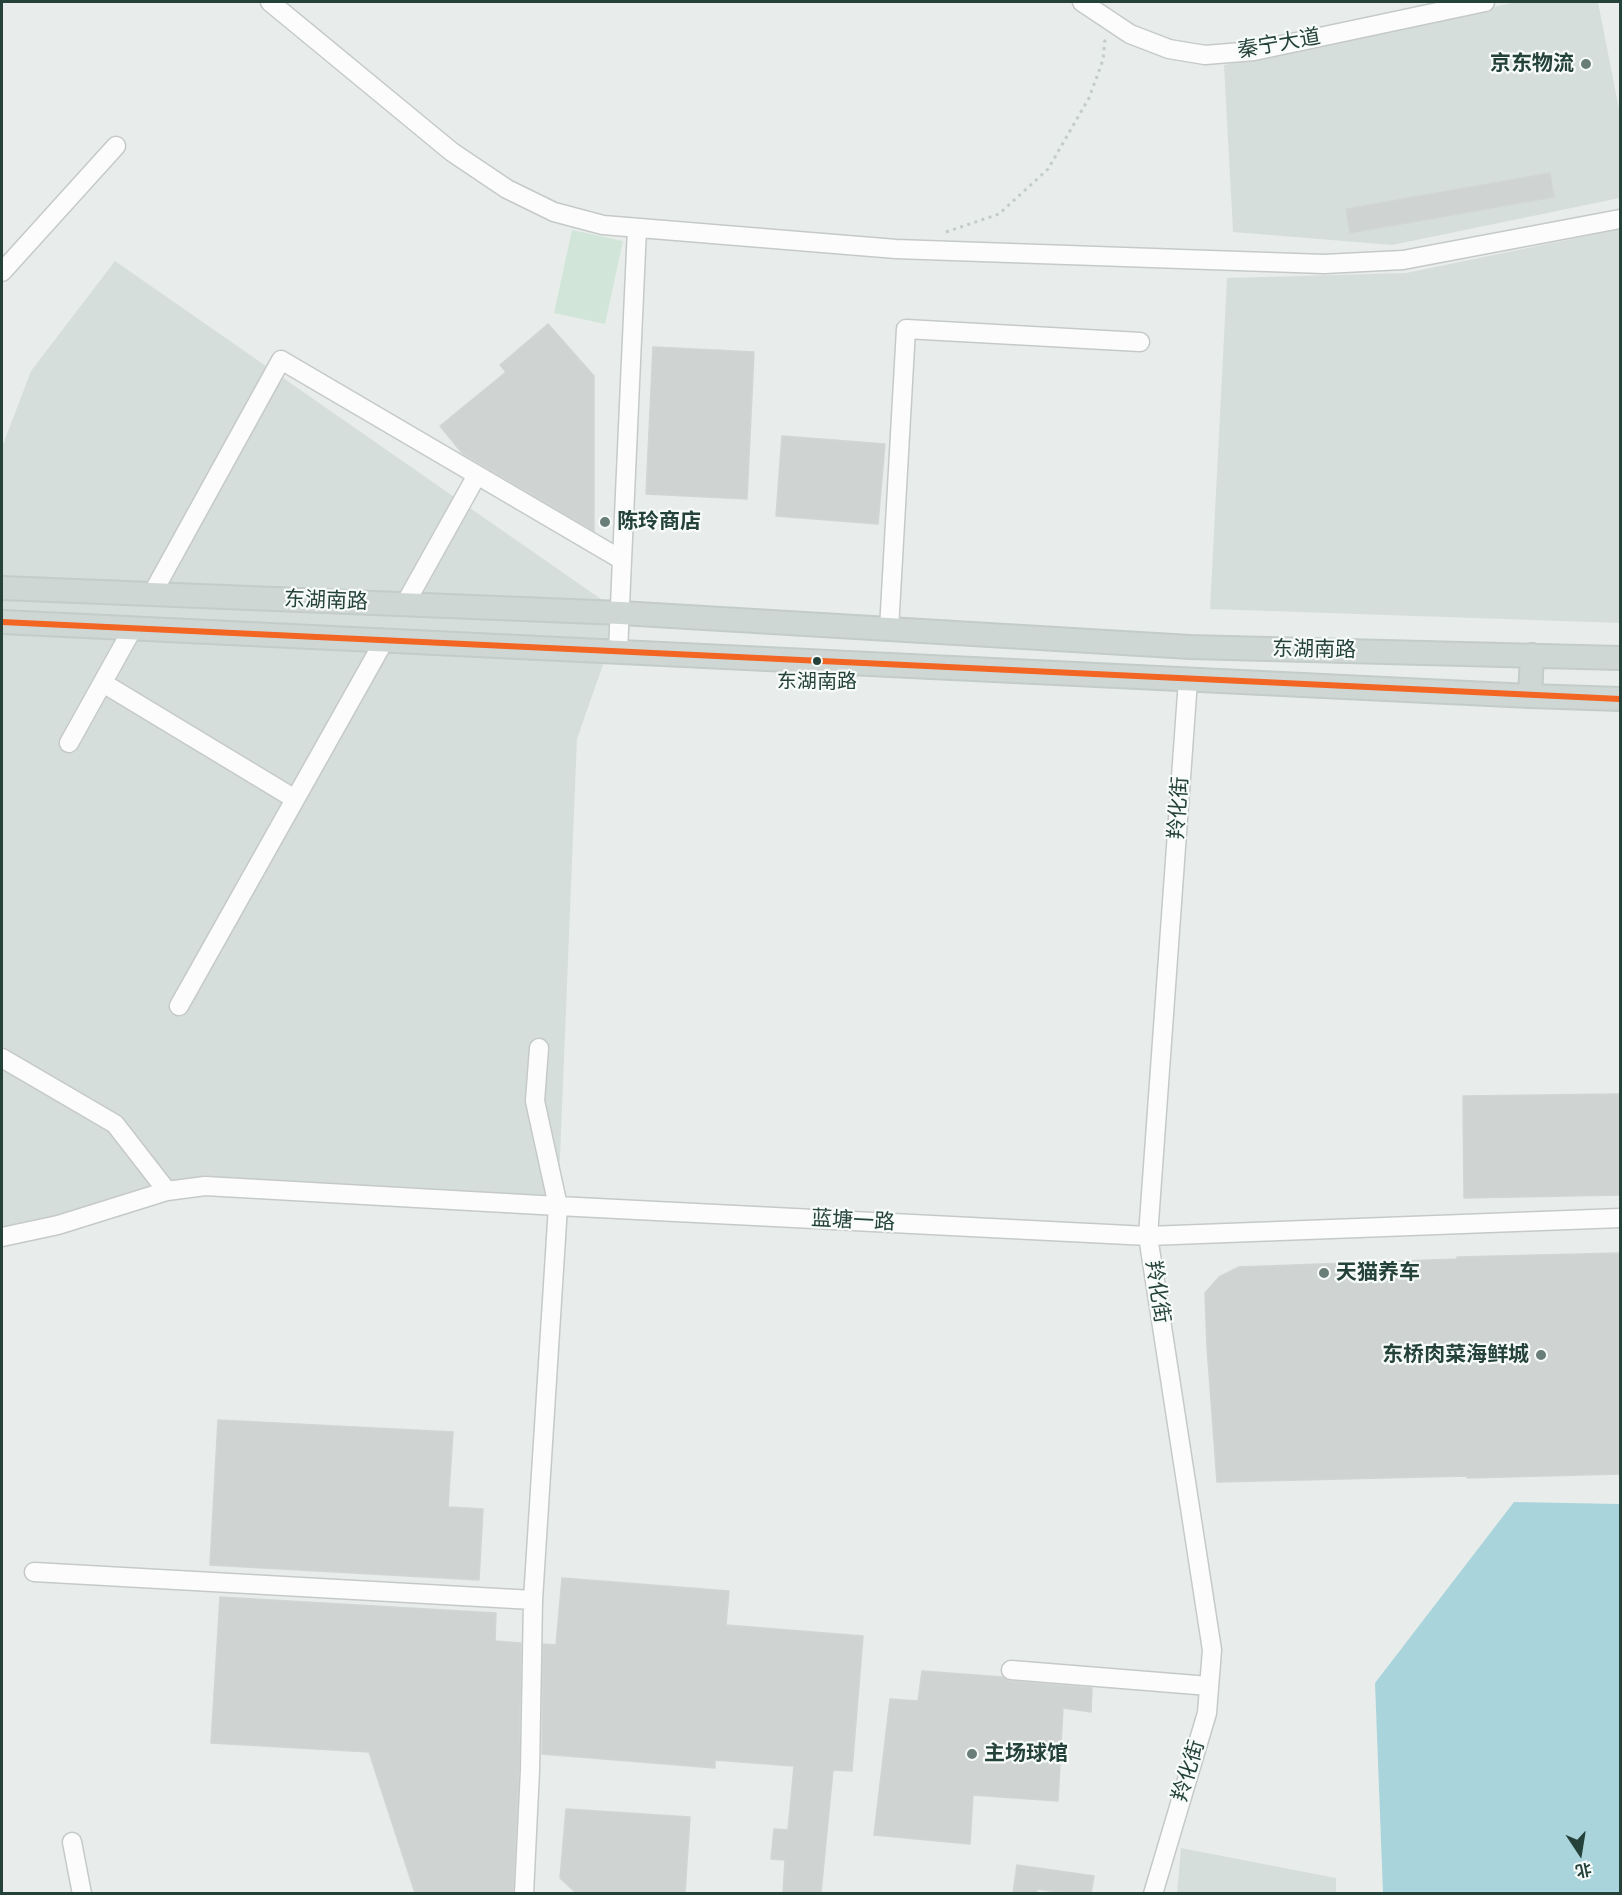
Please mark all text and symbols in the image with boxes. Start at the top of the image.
street label: 秦宁大道 [1235,24,1323,64]
place label: 京东物流 [1490,51,1574,77]
marker: 京东物流 [1579,57,1593,71]
place label: 陈玲商店 [617,509,701,535]
marker: 陈玲商店 [598,515,612,529]
street label: 东湖南路 [284,587,368,615]
street label: 东湖南路 [1272,637,1356,663]
marker: 东湖南路 [811,655,823,667]
place label: 东湖南路 [777,670,857,694]
street label: 羚化街 [1164,776,1194,840]
street label: 蓝塘一路 [810,1206,896,1236]
street label: 羚化街 [1140,1259,1174,1325]
place label: 天猫养车 [1336,1260,1420,1286]
marker: 天猫养车 [1317,1266,1331,1280]
place label: 东桥肉菜海鲜城 [1382,1342,1529,1368]
marker: 东桥肉菜海鲜城 [1534,1348,1548,1362]
street label: 羚化街 [1168,1737,1210,1805]
place label: 主场球馆 [984,1741,1068,1767]
marker: 主场球馆 [965,1747,979,1761]
north arrow [1550,1823,1610,1883]
text: 北 [1574,1858,1594,1883]

